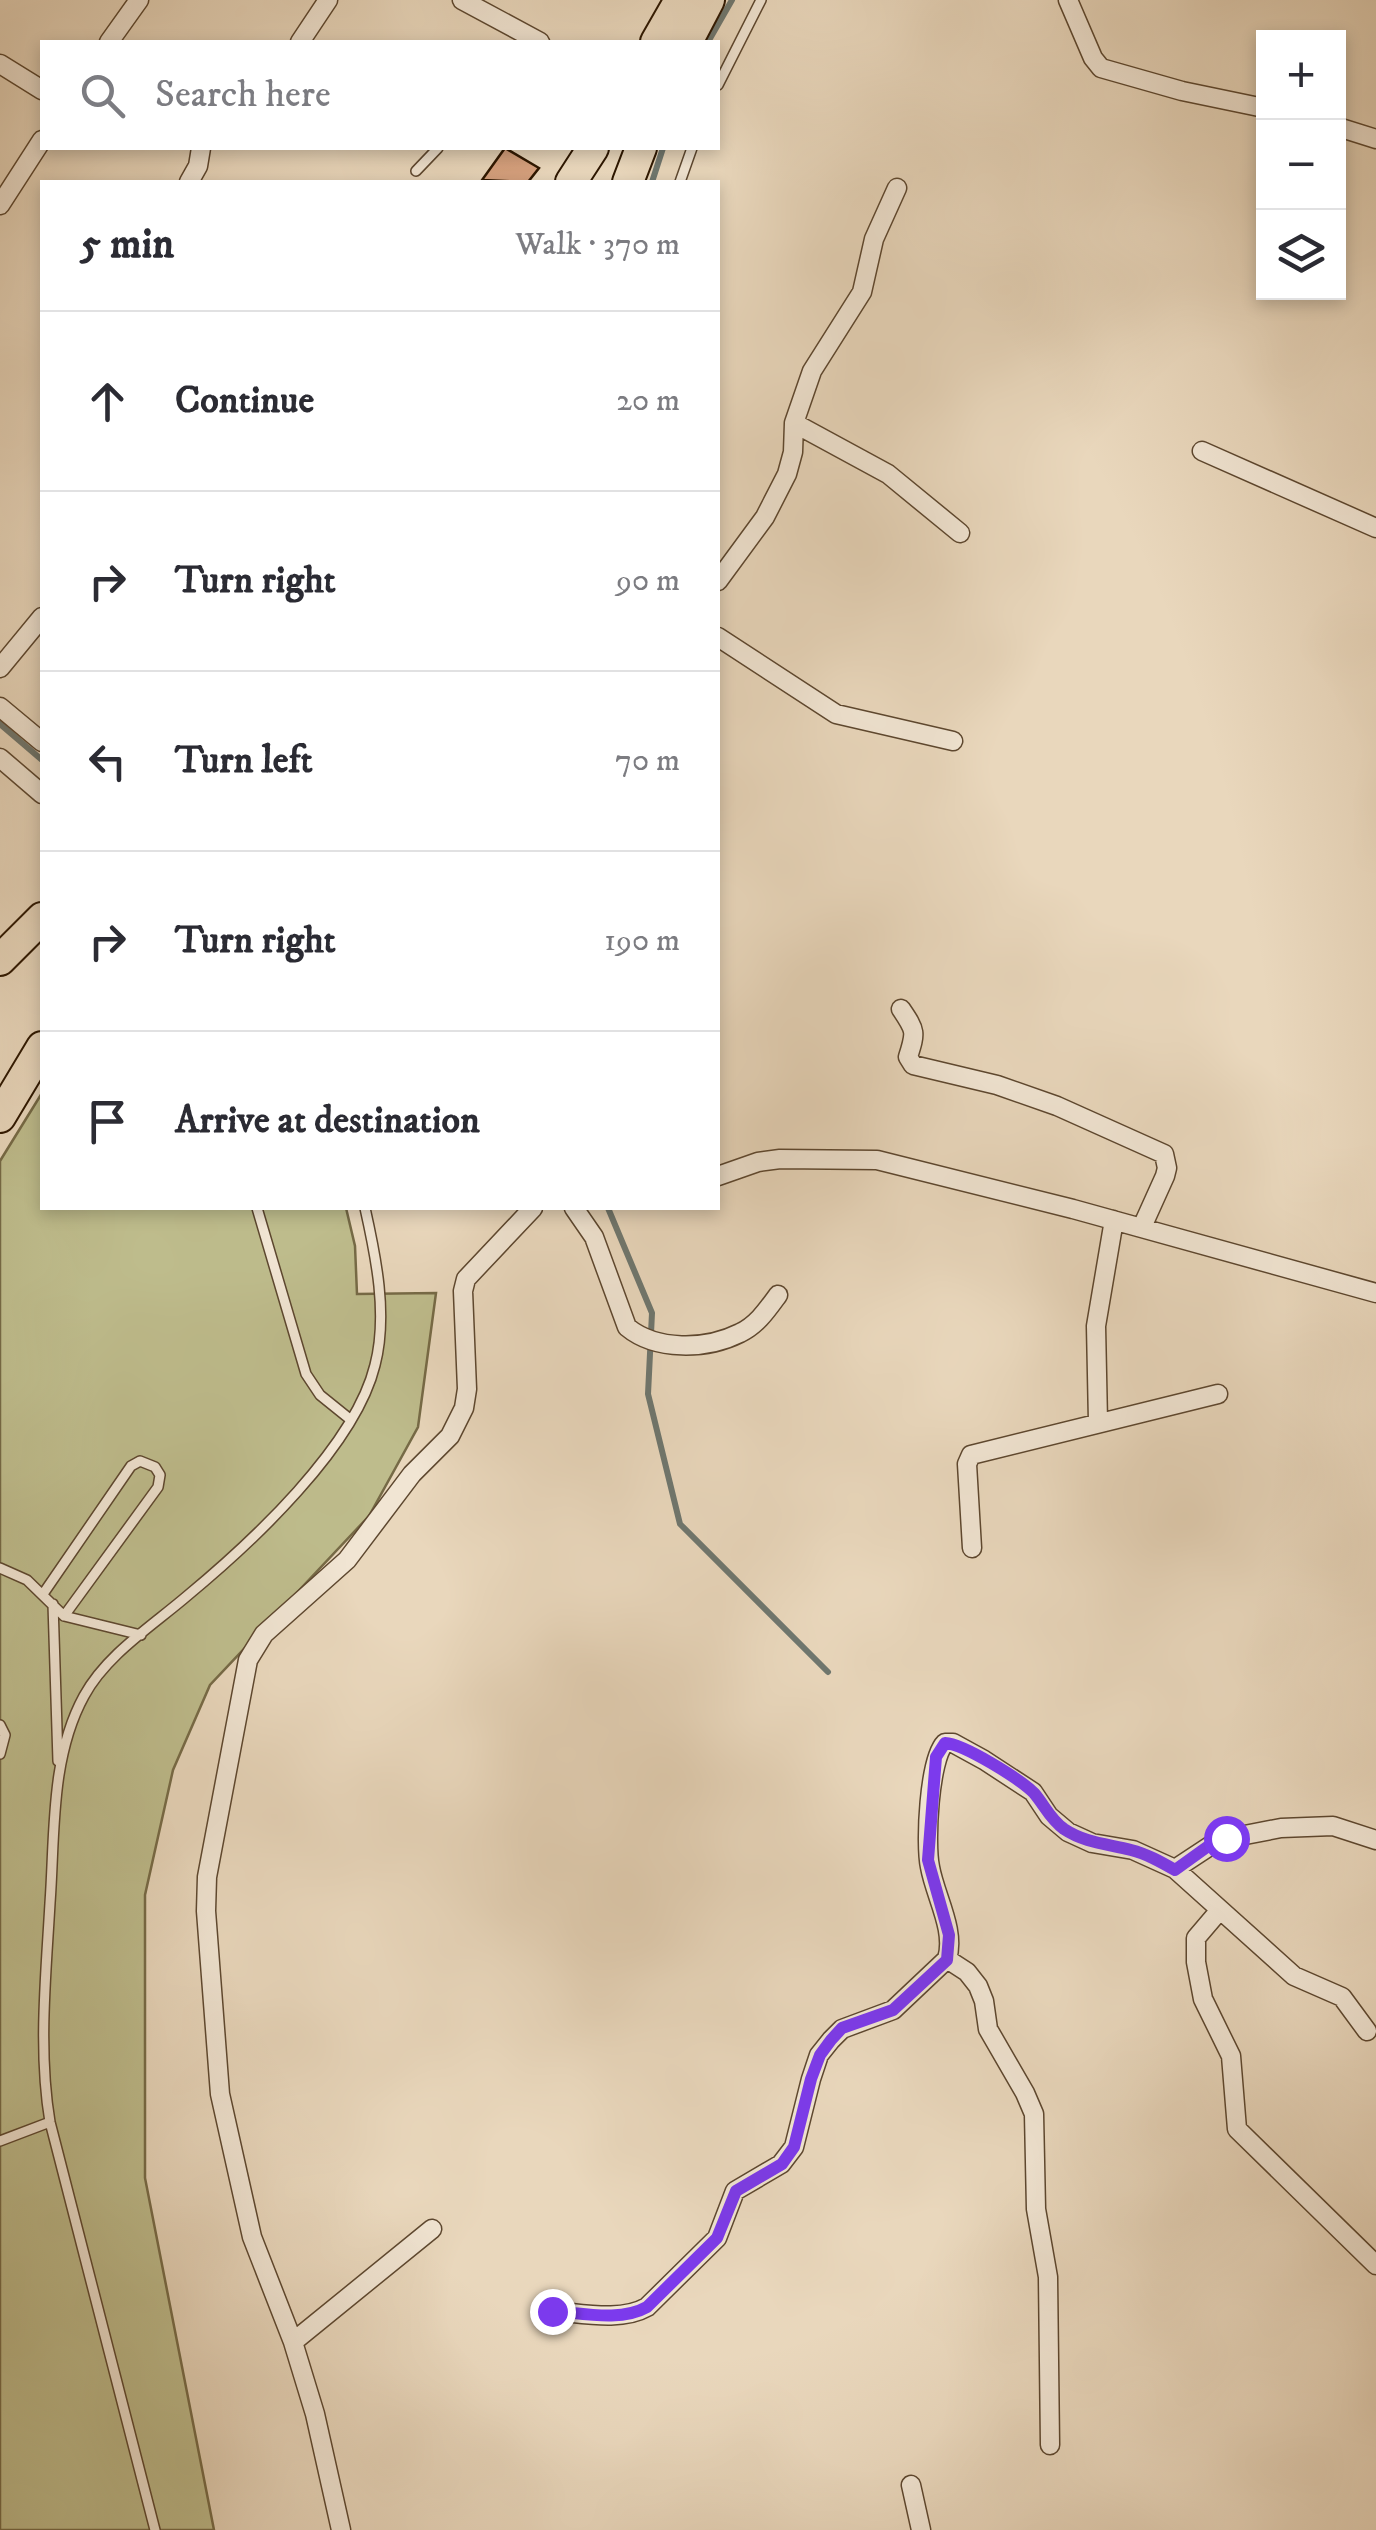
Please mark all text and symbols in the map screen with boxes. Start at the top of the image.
map controls [1256,30,1346,300]
button: + [1256,30,1346,120]
search box [40,40,720,150]
icon: search [75,68,130,123]
text: Search here [155,71,331,119]
button: − [1256,120,1346,210]
button: layers [1256,210,1346,300]
text: 5 min [80,219,174,271]
text: Walk · 370 m [515,225,680,265]
icon: ahead [80,374,135,429]
text: Continue [175,377,314,425]
text: 20 m [616,381,680,421]
icon: right [80,554,135,609]
text: Turn right [175,557,336,605]
text: 90 m [616,561,680,601]
icon: left [80,734,135,789]
text: Turn left [175,737,313,785]
text: 70 m [615,741,680,781]
icon: right [80,914,135,969]
text: Turn right [175,917,336,965]
text: 190 m [604,921,680,961]
icon: arrive [80,1094,135,1149]
text: Arrive at destination [175,1097,480,1145]
route start [1204,1816,1250,1862]
route end [530,2289,576,2335]

